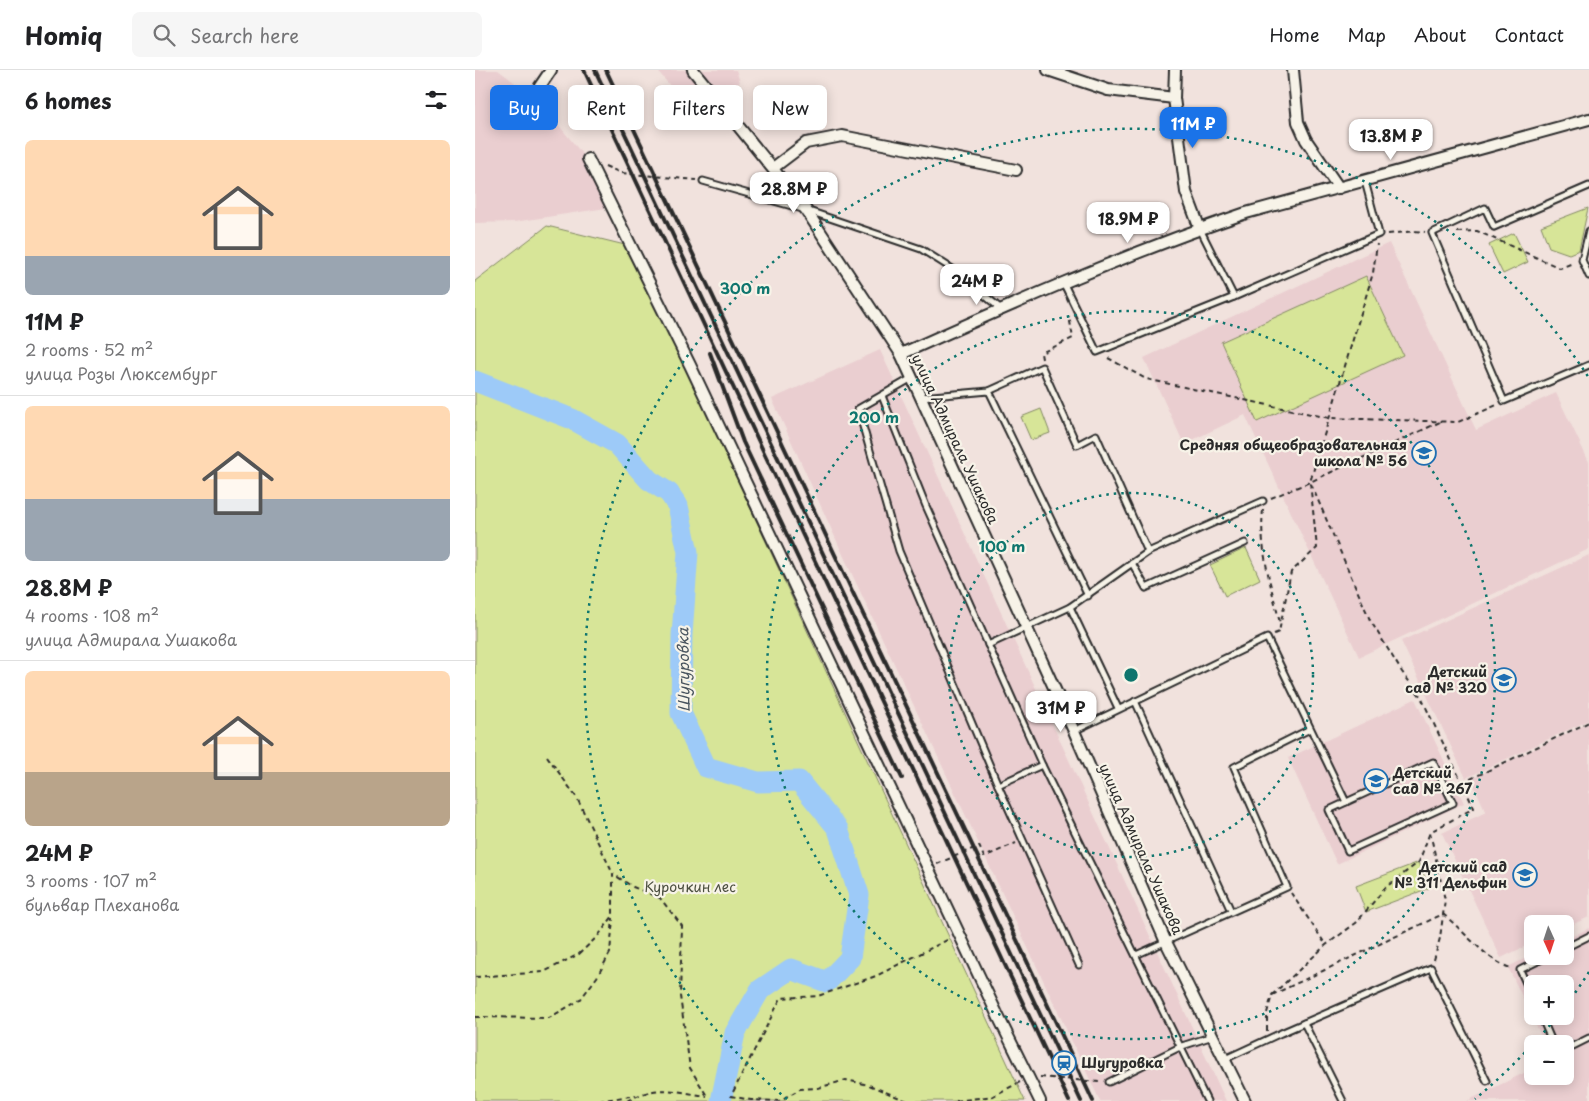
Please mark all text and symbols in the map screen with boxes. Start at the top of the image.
search box [132,12,482,57]
text: Homiq [25,17,102,53]
icon: search [150,21,178,49]
text: Search here [190,21,299,49]
text: Home [1269,21,1319,48]
text: Map [1347,21,1386,48]
text: About [1414,21,1466,48]
text: Contact [1494,21,1564,48]
text: 6 homes [25,84,111,116]
chip: Buy [490,85,558,130]
chip: Rent [568,85,644,130]
chip: Filters [654,85,743,130]
chip: New [753,85,827,130]
icon: filters [422,86,450,114]
pin: 11M ₽ [1158,106,1228,149]
text: 11M ₽ [1171,111,1215,135]
pin: 13.8M ₽ [1345,118,1437,161]
text: 13.8M ₽ [1360,123,1422,147]
pin: 28.8M ₽ [748,172,840,214]
icon: home [193,173,283,263]
text: 28.8M ₽ [761,176,827,200]
pin: 18.9M ₽ [1082,202,1174,244]
text: 18.9M ₽ [1098,206,1158,230]
pin: 24M ₽ [942,264,1012,306]
text: 24M ₽ [951,268,1003,292]
text: 300 m [720,276,770,299]
text: 11M ₽ [25,305,84,337]
text: 2 rooms · 52 m² [25,337,153,361]
street label: улица Адмирала Ушакова [907,350,1004,528]
text: улица Розы Люксембург [25,361,217,385]
text: 200 m [849,405,899,428]
place label: Средняя общеобразовательная школа № 56 [1180,434,1407,471]
icon: home [193,438,283,528]
school or university icon: Средняя общеобразовательная школа № 56 [1411,440,1437,466]
text: 100 m [979,534,1025,557]
text: 28.8M ₽ [25,571,112,603]
text: 4 rooms · 108 m² [25,603,159,627]
text: улица Адмирала Ушакова [25,627,237,651]
water label: Шугуровка [670,627,695,712]
place label: Детский сад № 320 [1405,661,1487,698]
centre of rings [1122,666,1140,684]
school or university icon: Детский сад № 320 [1491,667,1517,693]
pin: 31M ₽ [1026,690,1096,733]
text: 31M ₽ [1037,695,1085,719]
icon: home [193,703,283,793]
street label: улица Адмирала Ушакова [1094,760,1189,938]
place label: Детский сад № 267 [1392,762,1473,799]
school or university icon: Детский сад № 267 [1363,768,1389,794]
text: 24M ₽ [25,836,93,868]
place label: Детский сад № 311 Дельфин [1394,856,1508,893]
school or university icon: Детский сад № 311 Дельфин [1512,862,1538,888]
text: 3 rooms · 107 m² [25,868,157,892]
park label: Курочкин лес [644,876,736,897]
text: бульвар Плеханова [25,892,179,916]
north arrow [1524,915,1574,965]
map controls [1524,915,1574,1085]
button: + [1524,975,1574,1025]
button: − [1524,1035,1574,1085]
station icon: Шугуровка [1051,1050,1077,1076]
place label: Шугуровка [1081,1052,1164,1073]

